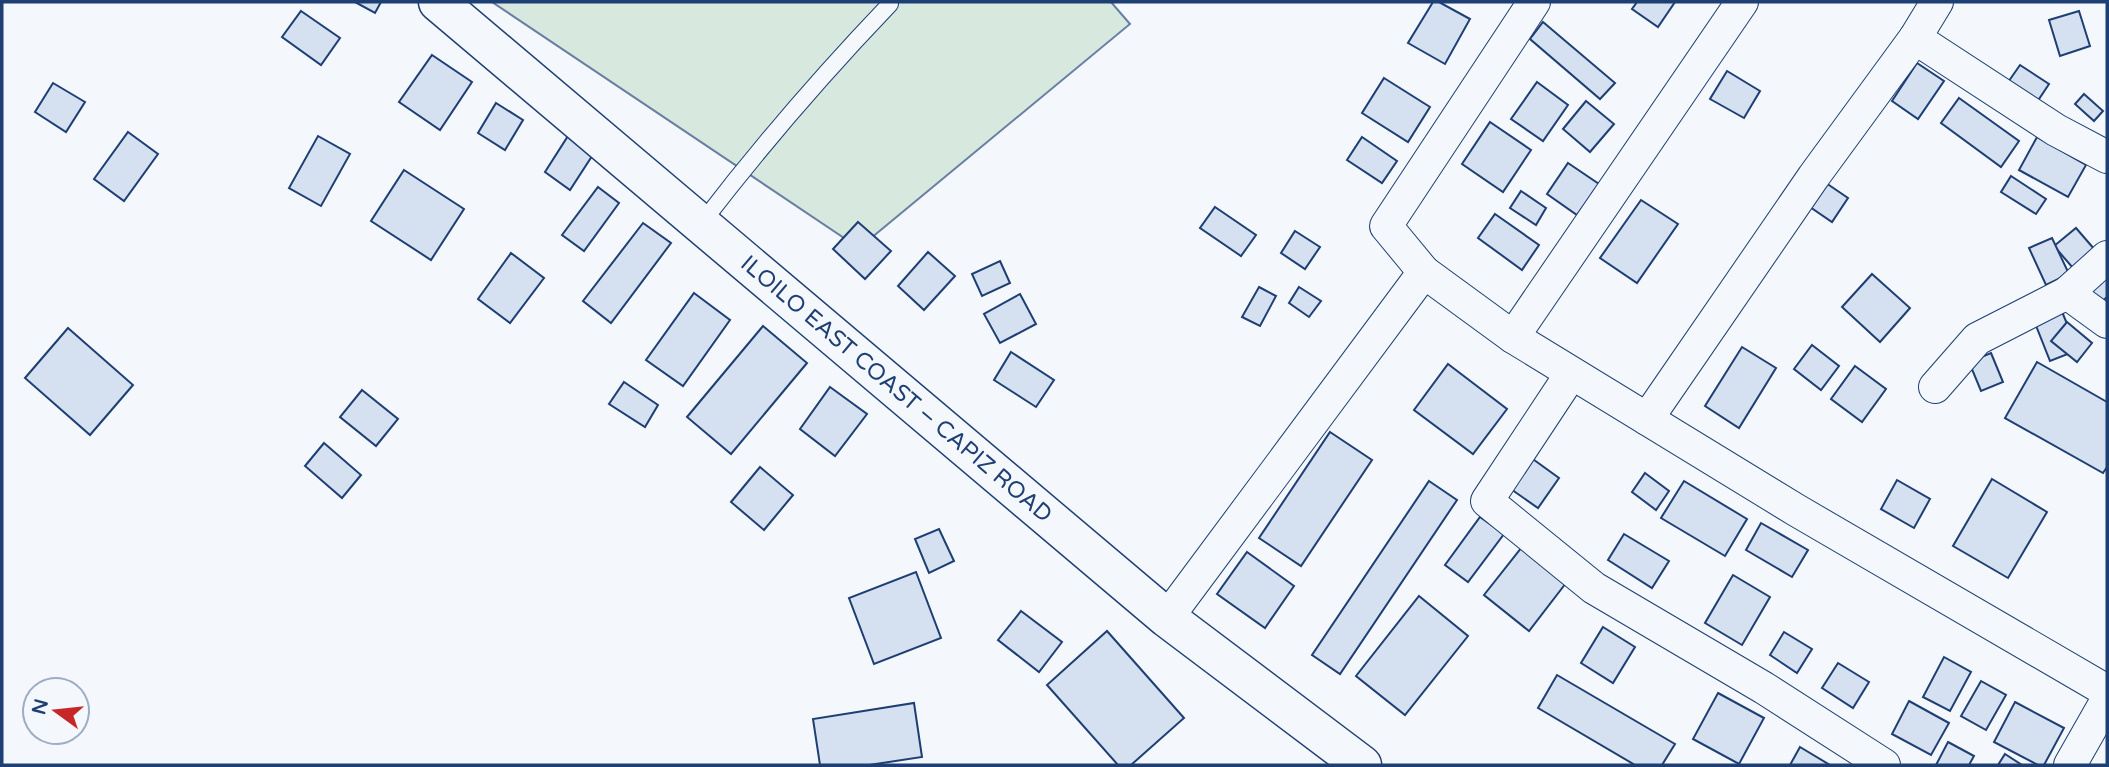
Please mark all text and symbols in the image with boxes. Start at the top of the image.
street label: ILOILO EAST COAST – CAPIZ ROAD [735,250,1058,529]
north arrow [21,676,91,746]
text: N [28,697,53,717]

